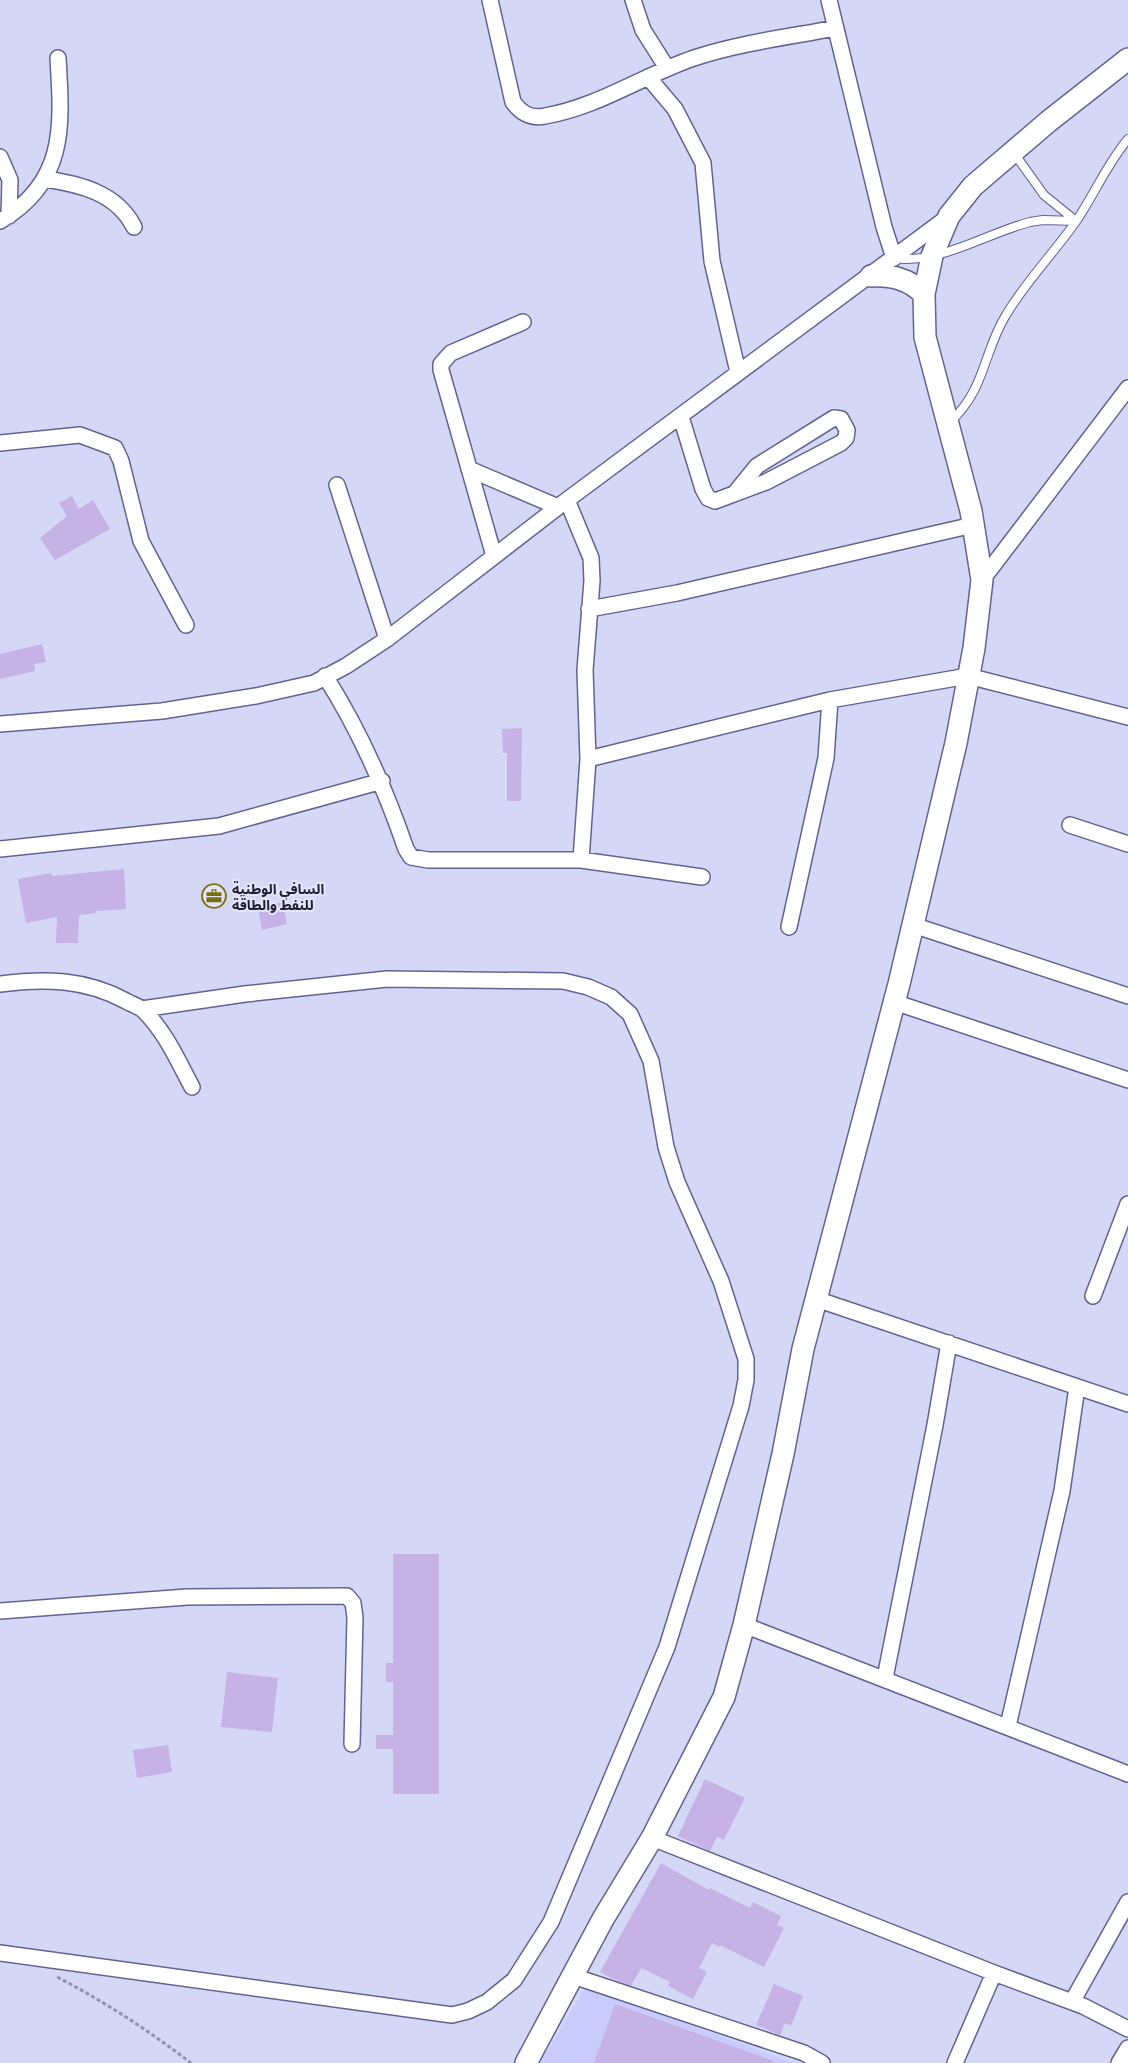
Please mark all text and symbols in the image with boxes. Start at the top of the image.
place label: السافي الوطنية للنفط والطاقة [232,880,324,913]
office icon: السافي الوطنية للنفط والطاقة [201,883,227,909]

